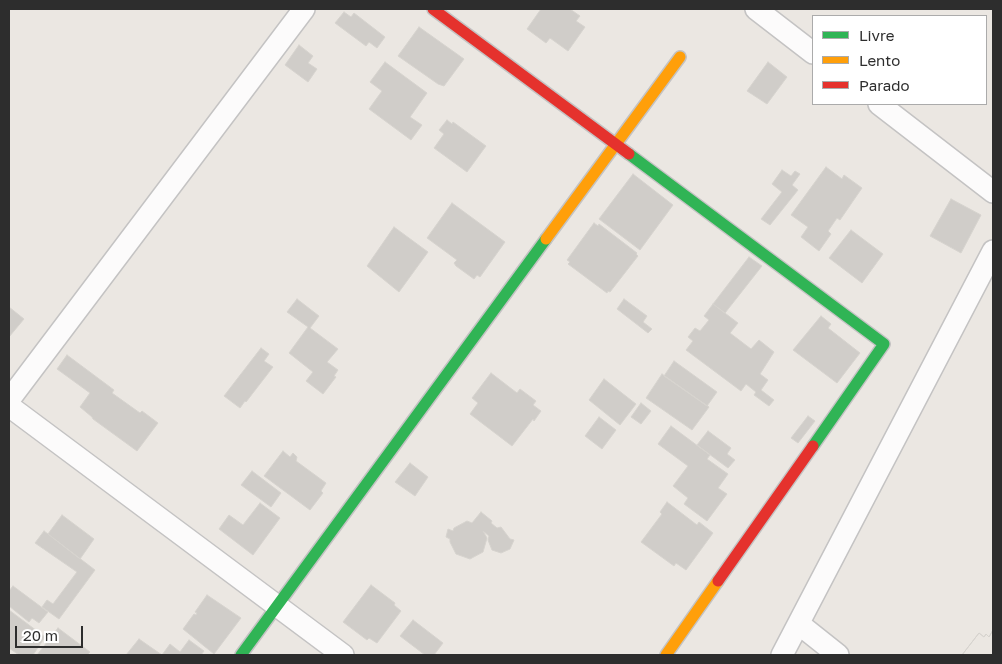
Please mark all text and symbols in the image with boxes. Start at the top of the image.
legend [812,15,987,105]
text: Livre [859,26,894,44]
text: Lento [859,51,900,69]
text: Parado [859,76,910,94]
scale bar [18,616,85,648]
text: 20 m [23,626,58,644]

